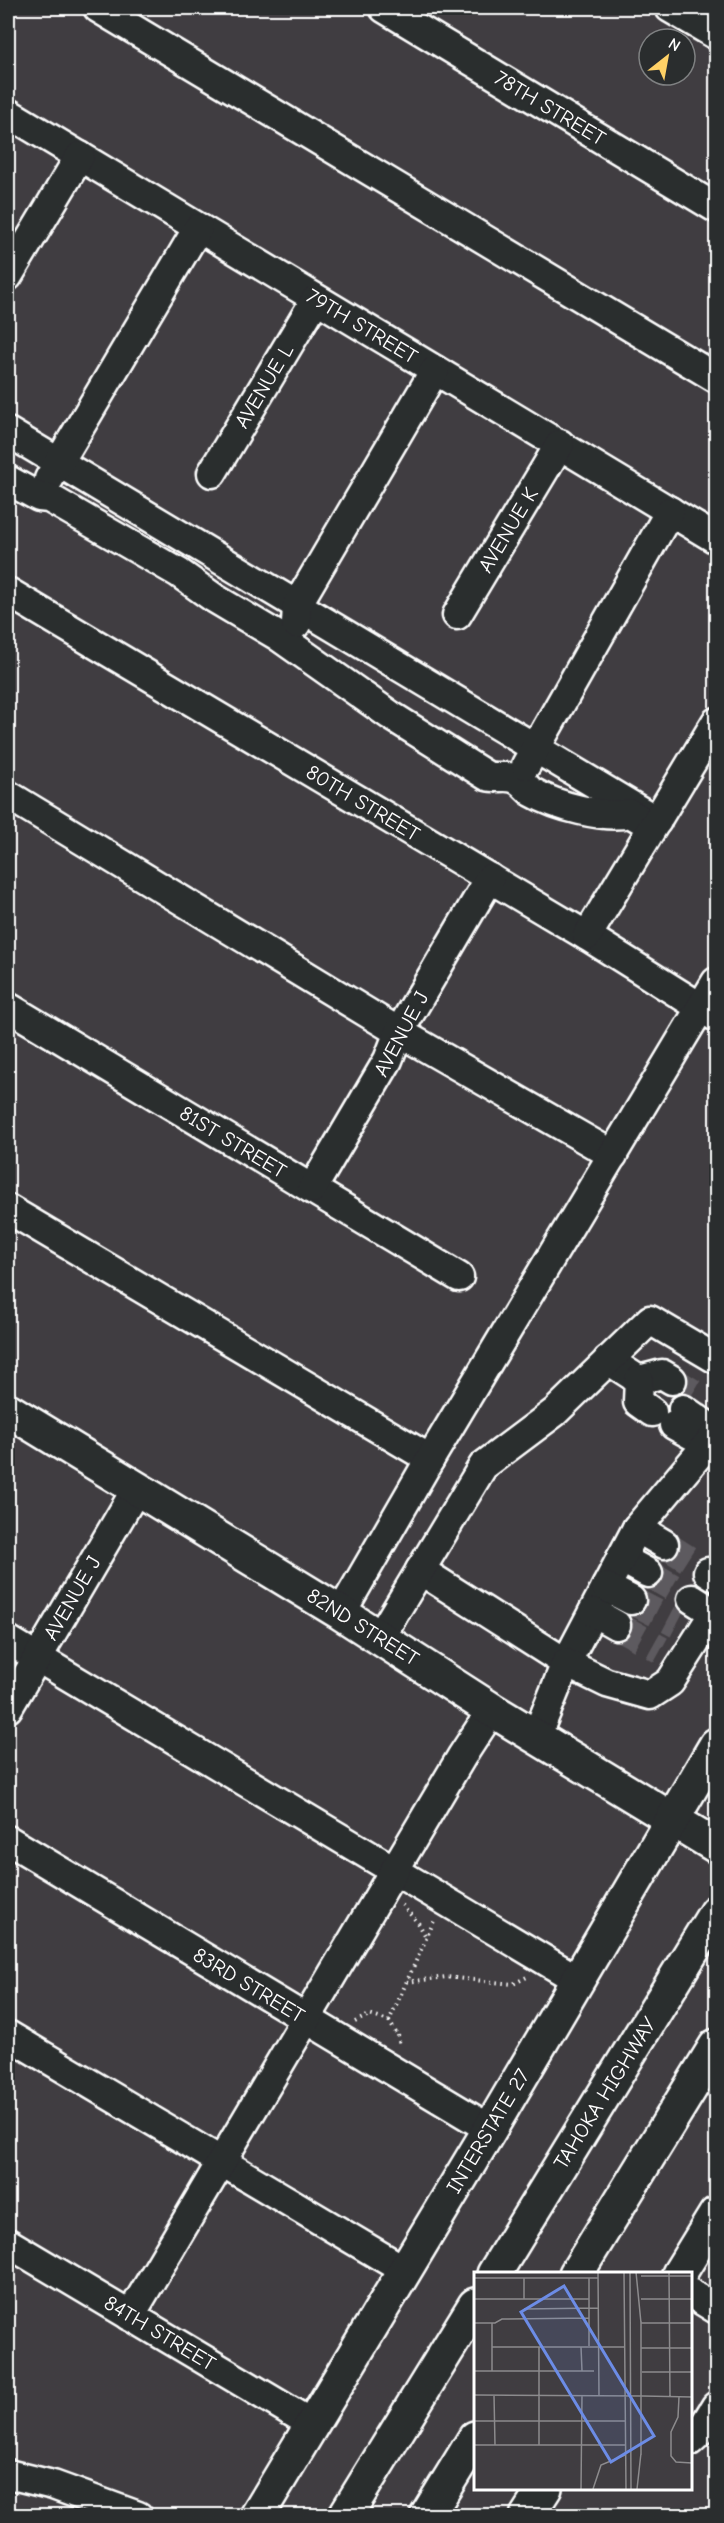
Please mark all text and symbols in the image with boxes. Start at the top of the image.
north arrow [637,27,697,87]
text: N [665,35,683,55]
street label: 78TH STREET [490,65,610,151]
street label: 79TH STREET [302,283,422,369]
street label: AVENUE L [230,339,299,432]
street label: AVENUE K [473,483,543,577]
street label: 80TH STREET [302,760,424,846]
street label: AVENUE J [369,987,433,1081]
street label: 81ST STREET [175,1101,291,1183]
street label: AVENUE J [38,1552,106,1644]
street label: 82ND STREET [303,1583,423,1671]
street label: 83RD STREET [189,1942,309,2028]
street label: TAHOKA HIGHWAY [549,2012,662,2173]
street label: INTERSTATE 27 [441,2064,535,2198]
inset map [474,2272,691,2490]
street label: 84TH STREET [100,2290,220,2376]

